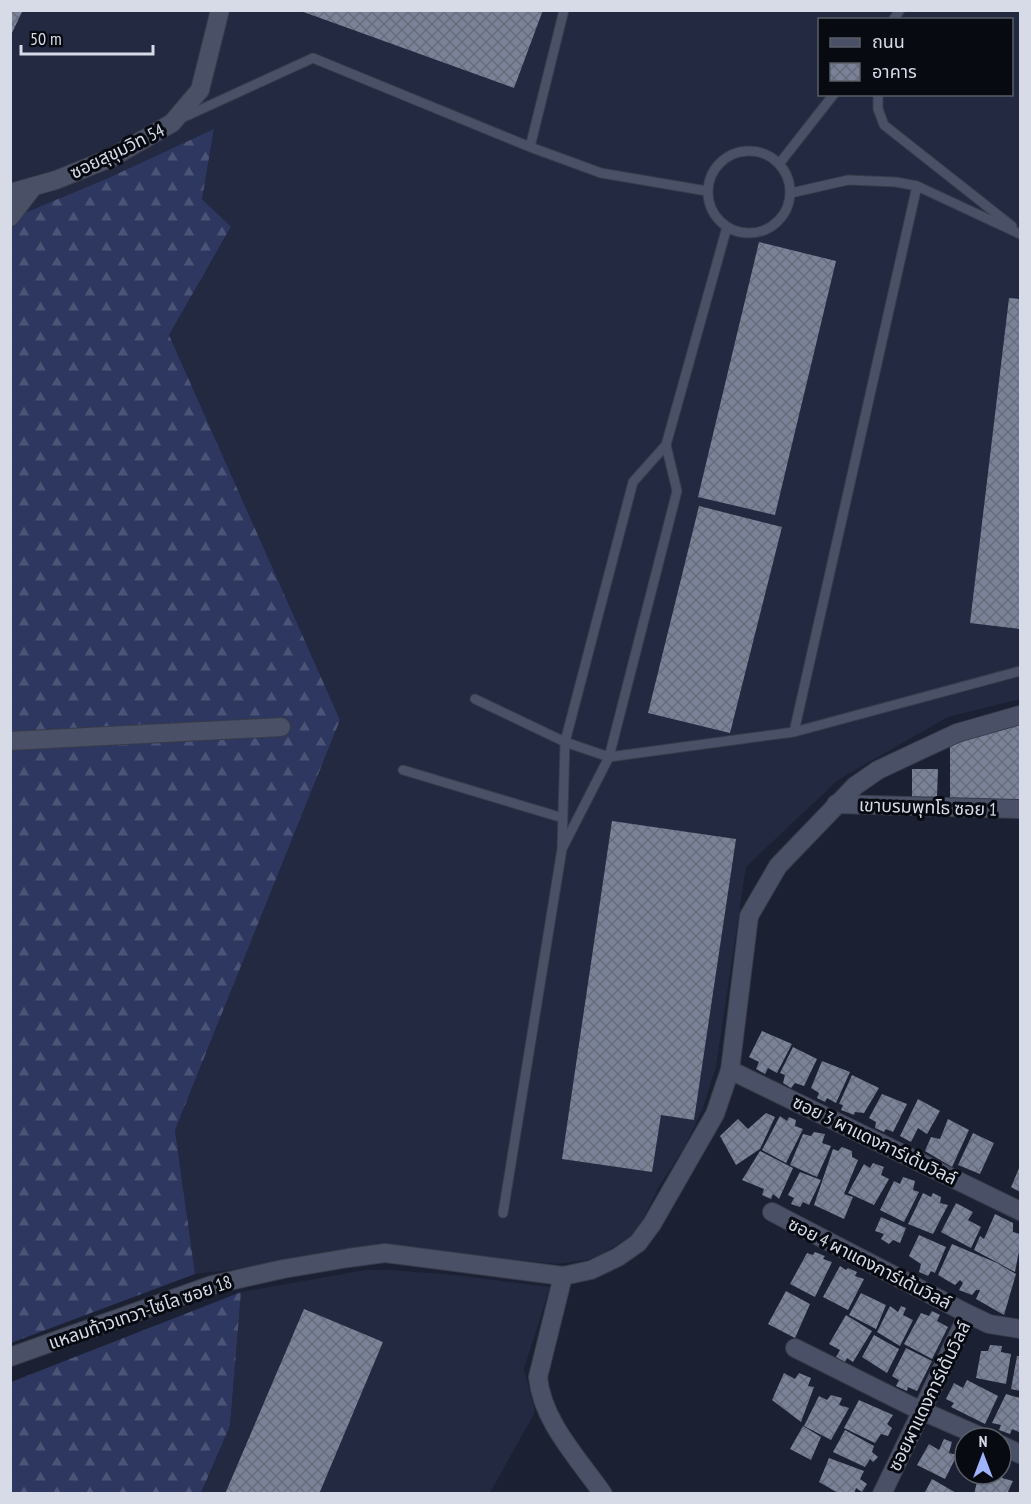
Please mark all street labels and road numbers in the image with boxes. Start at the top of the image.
street label: ซอยสุขุมวิท 54 [66,118,168,184]
street label: เขาบรมพุทโธ ซอย 1 [859,793,997,821]
street label: ซอย 3 ผาแดงการ์เด้นวิลล์ [789,1090,961,1190]
street label: ซอย 4 ผาแดงการ์เด้นวิลล์ [785,1212,955,1314]
street label: แหลมท้าวเทวา-ไซโล ซอย 18 [45,1270,235,1354]
street label: ซอยผาแดงการ์เด้นวิลล์ [883,1317,975,1475]

